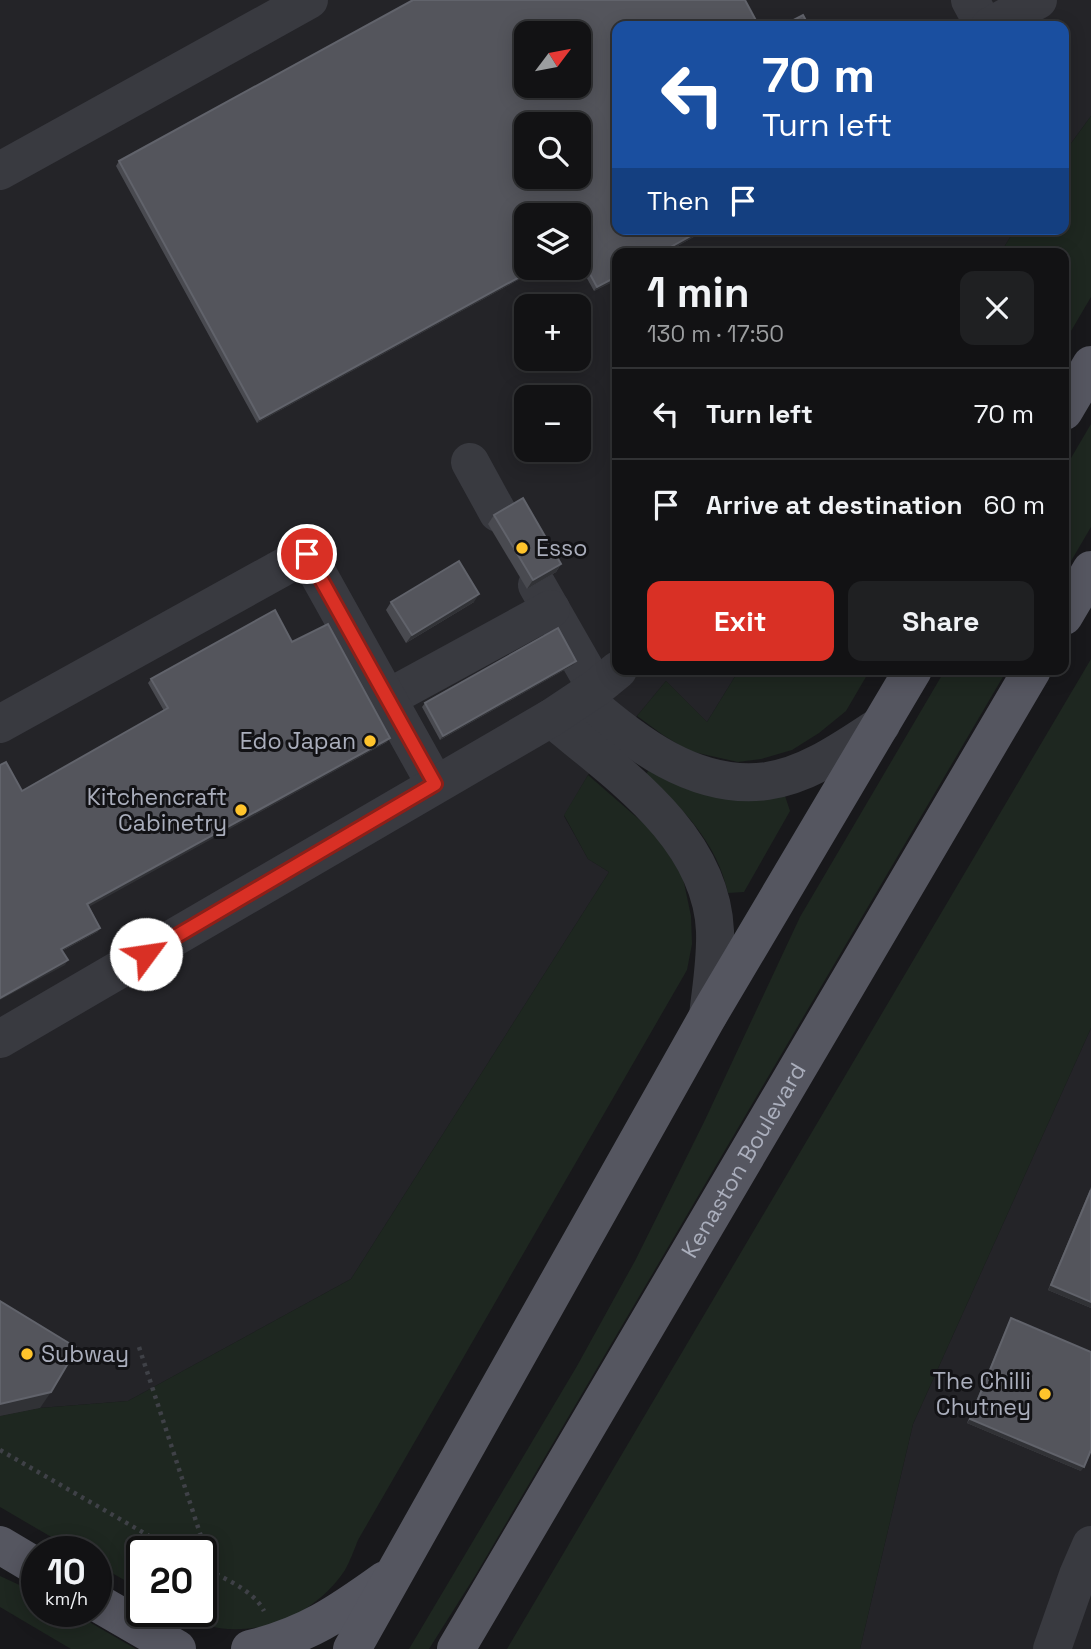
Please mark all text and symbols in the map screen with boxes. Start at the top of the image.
north arrow [514,21,592,98]
map controls [514,21,591,462]
text: 70 m [762,44,875,106]
icon: left [647,49,738,140]
text: Turn left [762,105,892,145]
button: search [514,112,591,189]
icon: arrive [724,182,762,220]
text: Then [647,184,710,218]
button: layers [514,203,591,280]
text: 1 min [647,266,750,319]
button: close [960,271,1034,345]
button: + [514,294,591,371]
text: 130 m · 17:50 [647,319,784,349]
button: − [514,385,591,462]
icon: left [647,395,685,433]
text: Turn left [706,397,813,431]
text: 70 m [974,397,1034,431]
icon: arrive [647,486,685,524]
text: Arrive at destination [706,488,963,522]
text: 60 m [984,488,1045,522]
pin [277,524,337,584]
place label: Esso [536,533,587,563]
icon: arrive [288,535,326,573]
marker: Esso [514,540,530,556]
button: Exit [647,581,834,661]
button: Share [848,581,1034,661]
place label: Edo Japan [240,726,356,756]
marker: Edo Japan [362,733,378,749]
place label: Kitchencraft Cabinetry [87,782,227,838]
marker: Kitchencraft Cabinetry [233,802,249,818]
position arrow [109,917,183,991]
street label: Kenaston Boulevard [674,1057,813,1263]
place label: Subway [41,1339,129,1369]
marker: Subway [19,1346,35,1362]
place label: The Chilli Chutney [932,1366,1031,1422]
marker: The Chilli Chutney [1037,1386,1053,1402]
speed limit sign: 20 [126,1536,217,1627]
text: 10 [47,1550,86,1594]
text: km/h [45,1587,88,1610]

